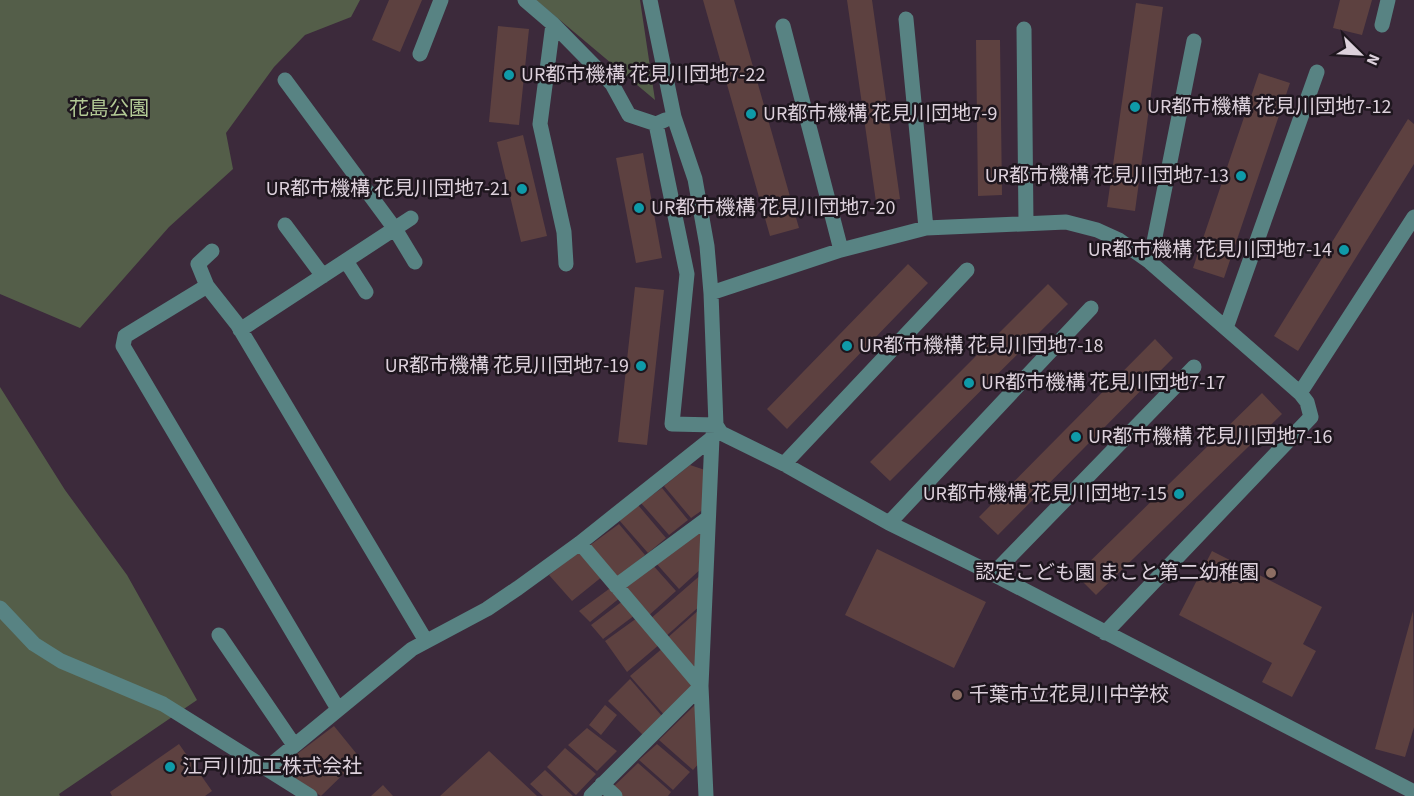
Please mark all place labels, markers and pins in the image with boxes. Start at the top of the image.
place label: UR都市機構 花見川団地7-22 [521,61,765,89]
marker: UR都市機構 花見川団地7-22 [502,68,516,82]
place label: UR都市機構 花見川団地7-12 [1147,93,1391,121]
place label: UR都市機構 花見川団地7-9 [763,100,997,128]
marker: UR都市機構 花見川団地7-12 [1128,100,1142,114]
marker: UR都市機構 花見川団地7-9 [744,107,758,121]
place label: UR都市機構 花見川団地7-13 [985,162,1229,190]
marker: UR都市機構 花見川団地7-13 [1234,169,1248,183]
place label: UR都市機構 花見川団地7-21 [266,175,510,203]
marker: UR都市機構 花見川団地7-21 [515,182,529,196]
place label: UR都市機構 花見川団地7-20 [651,194,895,222]
marker: UR都市機構 花見川団地7-20 [632,201,646,215]
place label: UR都市機構 花見川団地7-14 [1088,236,1332,264]
marker: UR都市機構 花見川団地7-14 [1337,243,1351,257]
place label: UR都市機構 花見川団地7-18 [859,332,1103,360]
marker: UR都市機構 花見川団地7-18 [840,339,854,353]
place label: UR都市機構 花見川団地7-19 [385,352,629,380]
marker: UR都市機構 花見川団地7-19 [634,359,648,373]
place label: UR都市機構 花見川団地7-17 [981,369,1225,397]
marker: UR都市機構 花見川団地7-17 [962,376,976,390]
place label: UR都市機構 花見川団地7-16 [1088,423,1332,451]
marker: UR都市機構 花見川団地7-16 [1069,430,1083,444]
place label: UR都市機構 花見川団地7-15 [923,480,1167,508]
marker: UR都市機構 花見川団地7-15 [1172,487,1186,501]
place label: 認定こども園 まこと第二幼稚園 [975,559,1259,587]
marker: 認定こども園 まこと第二幼稚園 [1264,566,1278,580]
place label: 千葉市立花見川中学校 [969,681,1169,709]
marker: 千葉市立花見川中学校 [950,688,964,702]
place label: 江戸川加工株式会社 [182,753,362,781]
marker: 江戸川加工株式会社 [163,760,177,774]

